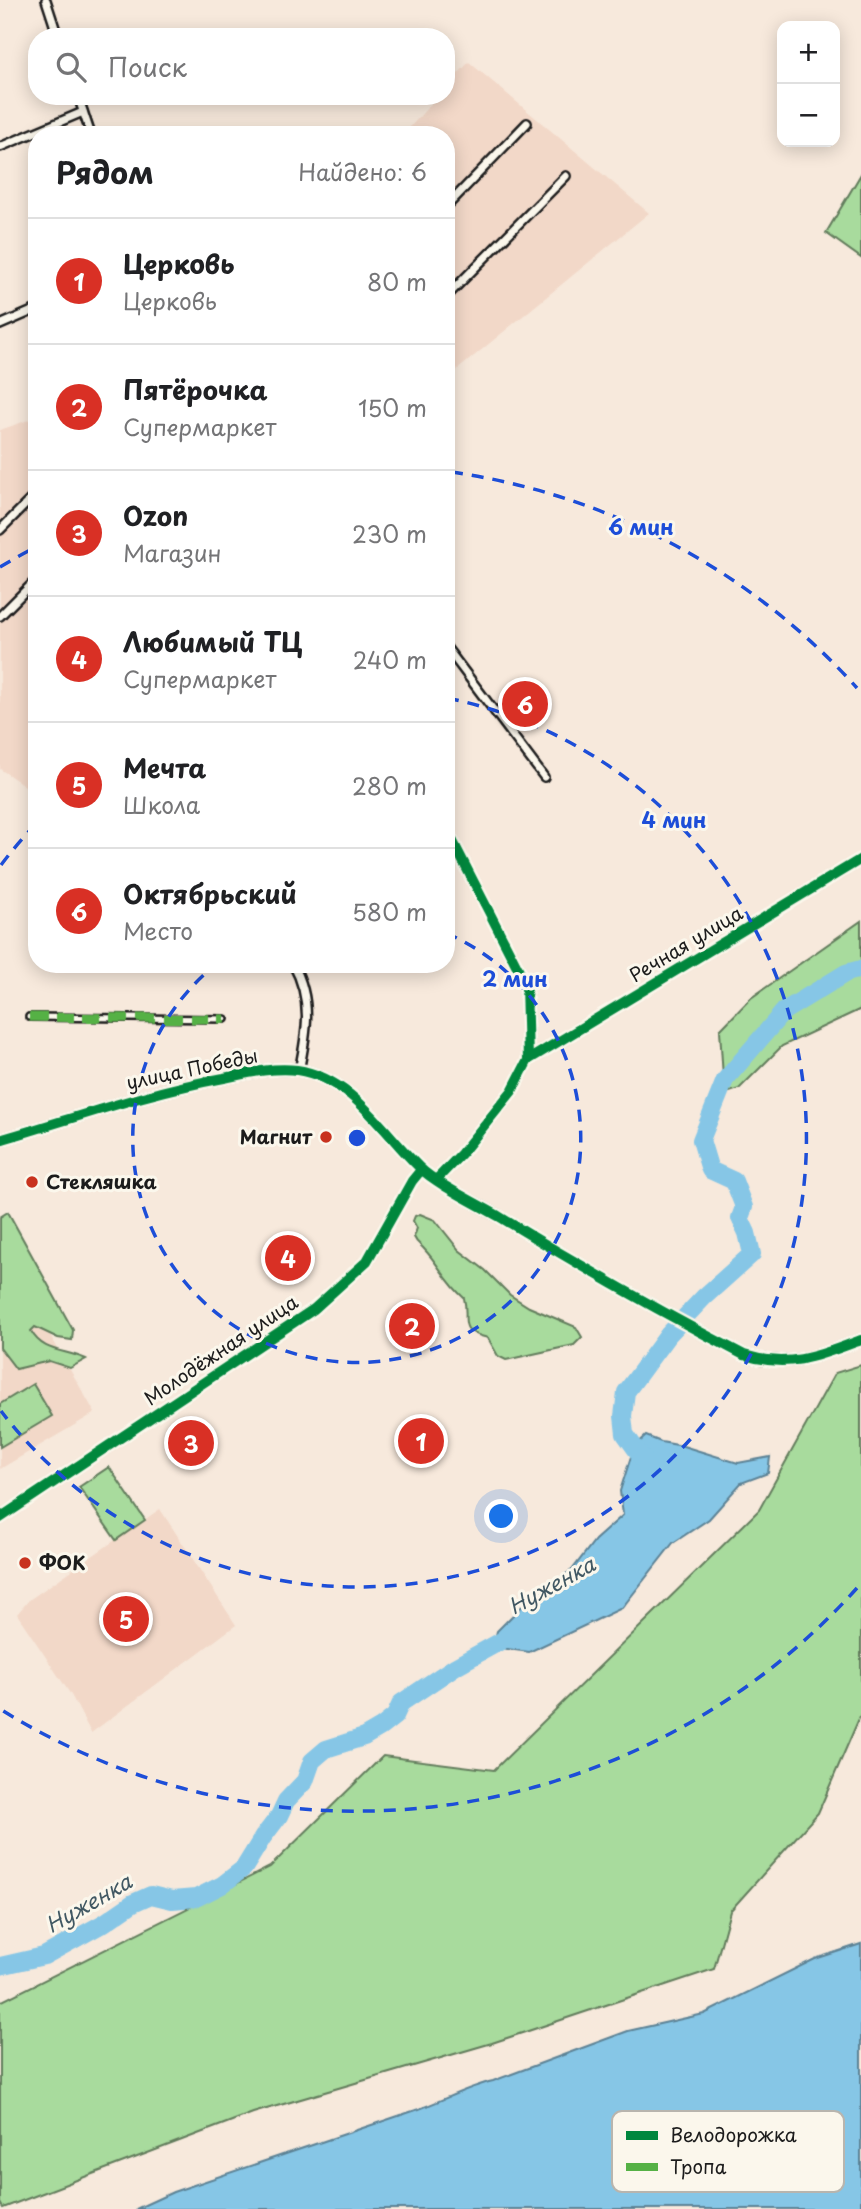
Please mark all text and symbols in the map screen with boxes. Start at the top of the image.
map controls [777,21,840,147]
button: + [777,21,840,84]
search box [28,28,455,105]
text: Поиск [108,47,187,86]
icon: search [52,48,90,86]
button: − [777,84,840,147]
text: Рядом [56,149,154,194]
text: Найдено: 6 [298,154,427,189]
text: Церковь [123,244,234,283]
text: 1 [74,264,85,299]
text: 80 m [367,264,427,299]
text: Церковь [123,283,217,318]
text: Пятёрочка [123,370,268,409]
text: 2 [71,390,87,425]
text: 150 m [358,390,427,425]
text: Супермаркет [123,409,277,444]
text: Ozon [123,496,188,535]
text: 6 мин [608,510,674,542]
text: 3 [71,516,87,551]
text: 230 m [352,516,427,551]
text: Магазин [123,535,222,570]
text: Любимый ТЦ [123,622,302,661]
text: 4 [71,642,87,677]
text: 240 m [353,642,427,677]
text: Супермаркет [123,661,277,696]
pin: 6 [502,678,548,730]
text: Мечта [123,748,206,787]
text: 5 [72,768,86,803]
text: 280 m [352,768,427,803]
text: Школа [123,787,200,822]
text: 4 мин [641,803,707,835]
text: Октябрьский [123,874,297,913]
text: 6 [71,894,87,929]
text: 580 m [352,894,427,929]
street label: Речная улица [623,898,748,988]
text: Место [123,913,193,948]
text: 2 мин [482,962,548,994]
street label: улица Победы [123,1040,260,1096]
place label: Магнит [240,1122,313,1150]
centre of rings [345,1126,369,1150]
marker: Магнит [318,1129,334,1145]
place label: Стекляшка [46,1167,157,1195]
marker: Стекляшка [24,1174,40,1190]
pin: 4 [265,1232,311,1284]
street label: Молодёжная улица [138,1287,303,1411]
pin: 2 [389,1300,435,1352]
pin: 1 [398,1415,444,1467]
pin: 3 [168,1417,214,1469]
your location [484,1499,518,1533]
water label: Нуженка [502,1547,601,1621]
place label: ФОК [39,1548,86,1576]
marker: ФОК [17,1555,33,1571]
pin: 5 [103,1593,149,1645]
water label: Нуженка [39,1864,138,1940]
legend [612,2111,844,2192]
text: Велодорожка [670,2120,797,2148]
text: Тропа [670,2152,727,2180]

